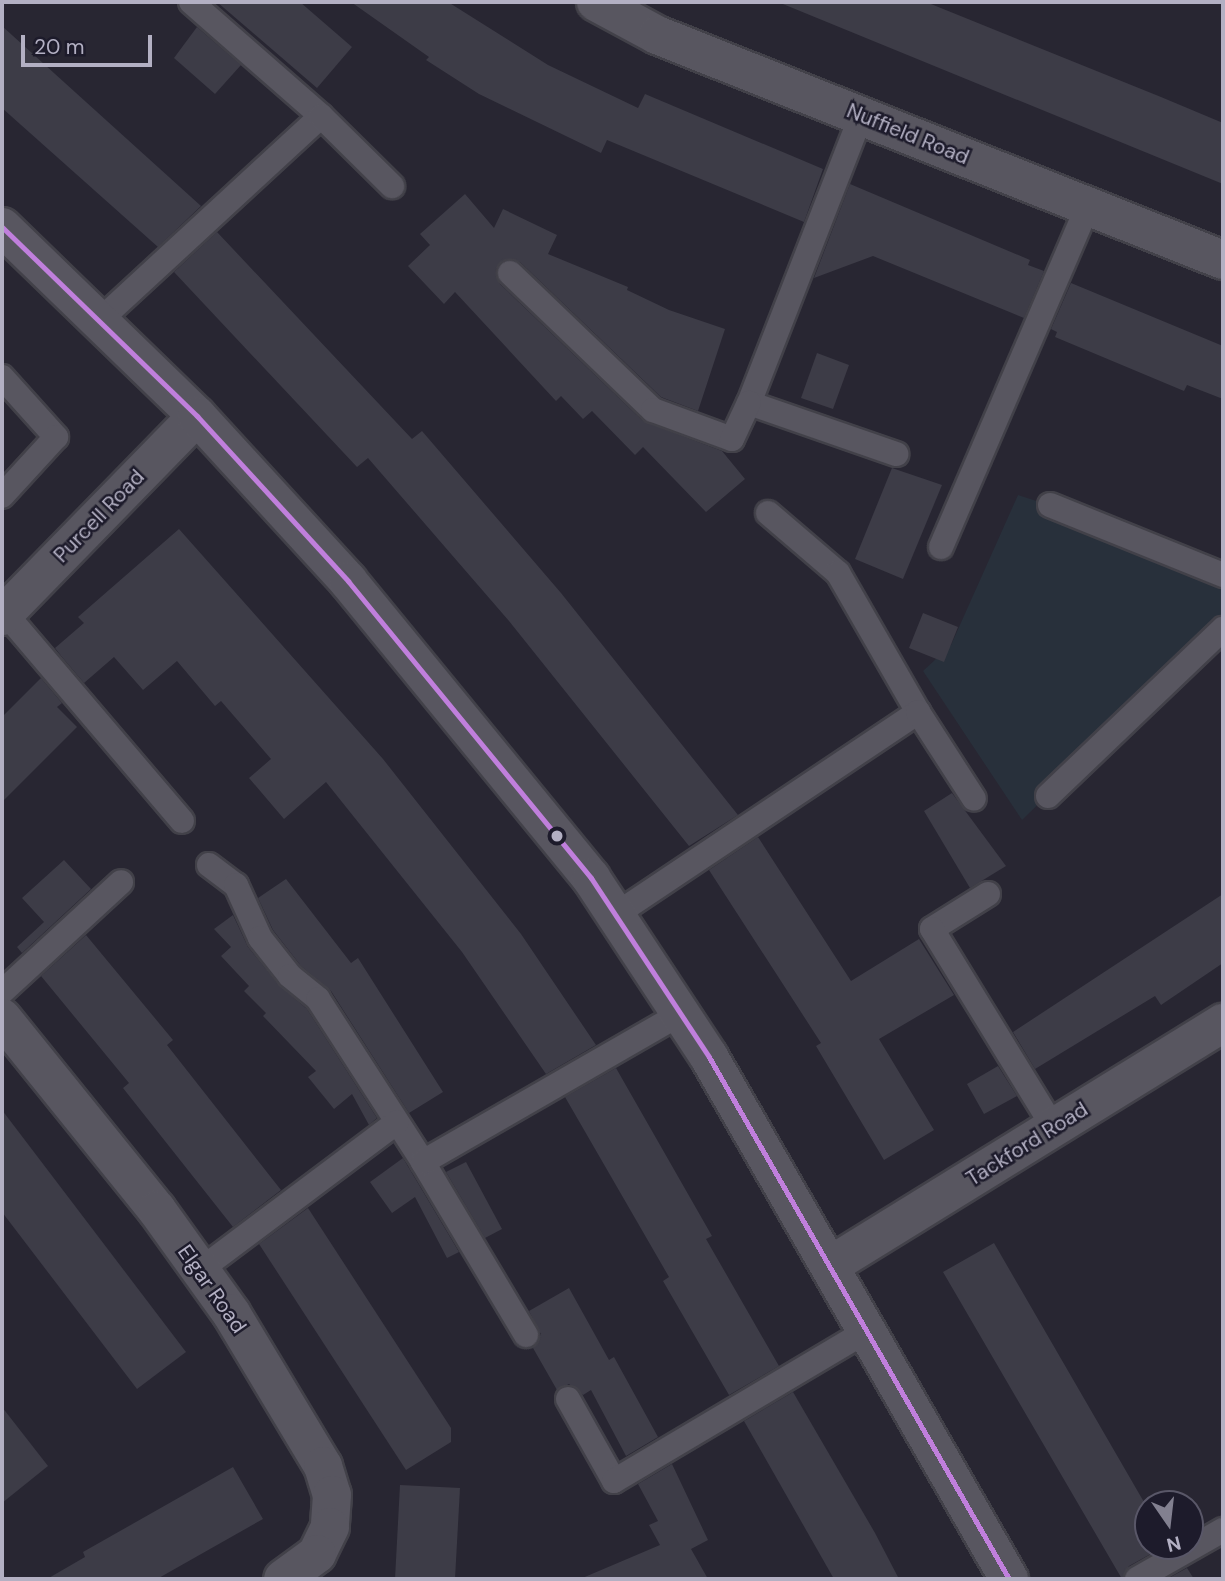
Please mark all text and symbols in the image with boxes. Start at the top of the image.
scale bar [24,21,156,65]
text: 20 m [34,33,85,61]
street label: Nuffield Road [843,98,973,170]
street label: Purcell Road [48,464,150,568]
unlabelled marker [550,829,564,843]
street label: Tackford Road [962,1097,1092,1191]
street label: Elgar Road [172,1240,252,1338]
north arrow [1134,1490,1204,1560]
text: N [1164,1530,1183,1558]

